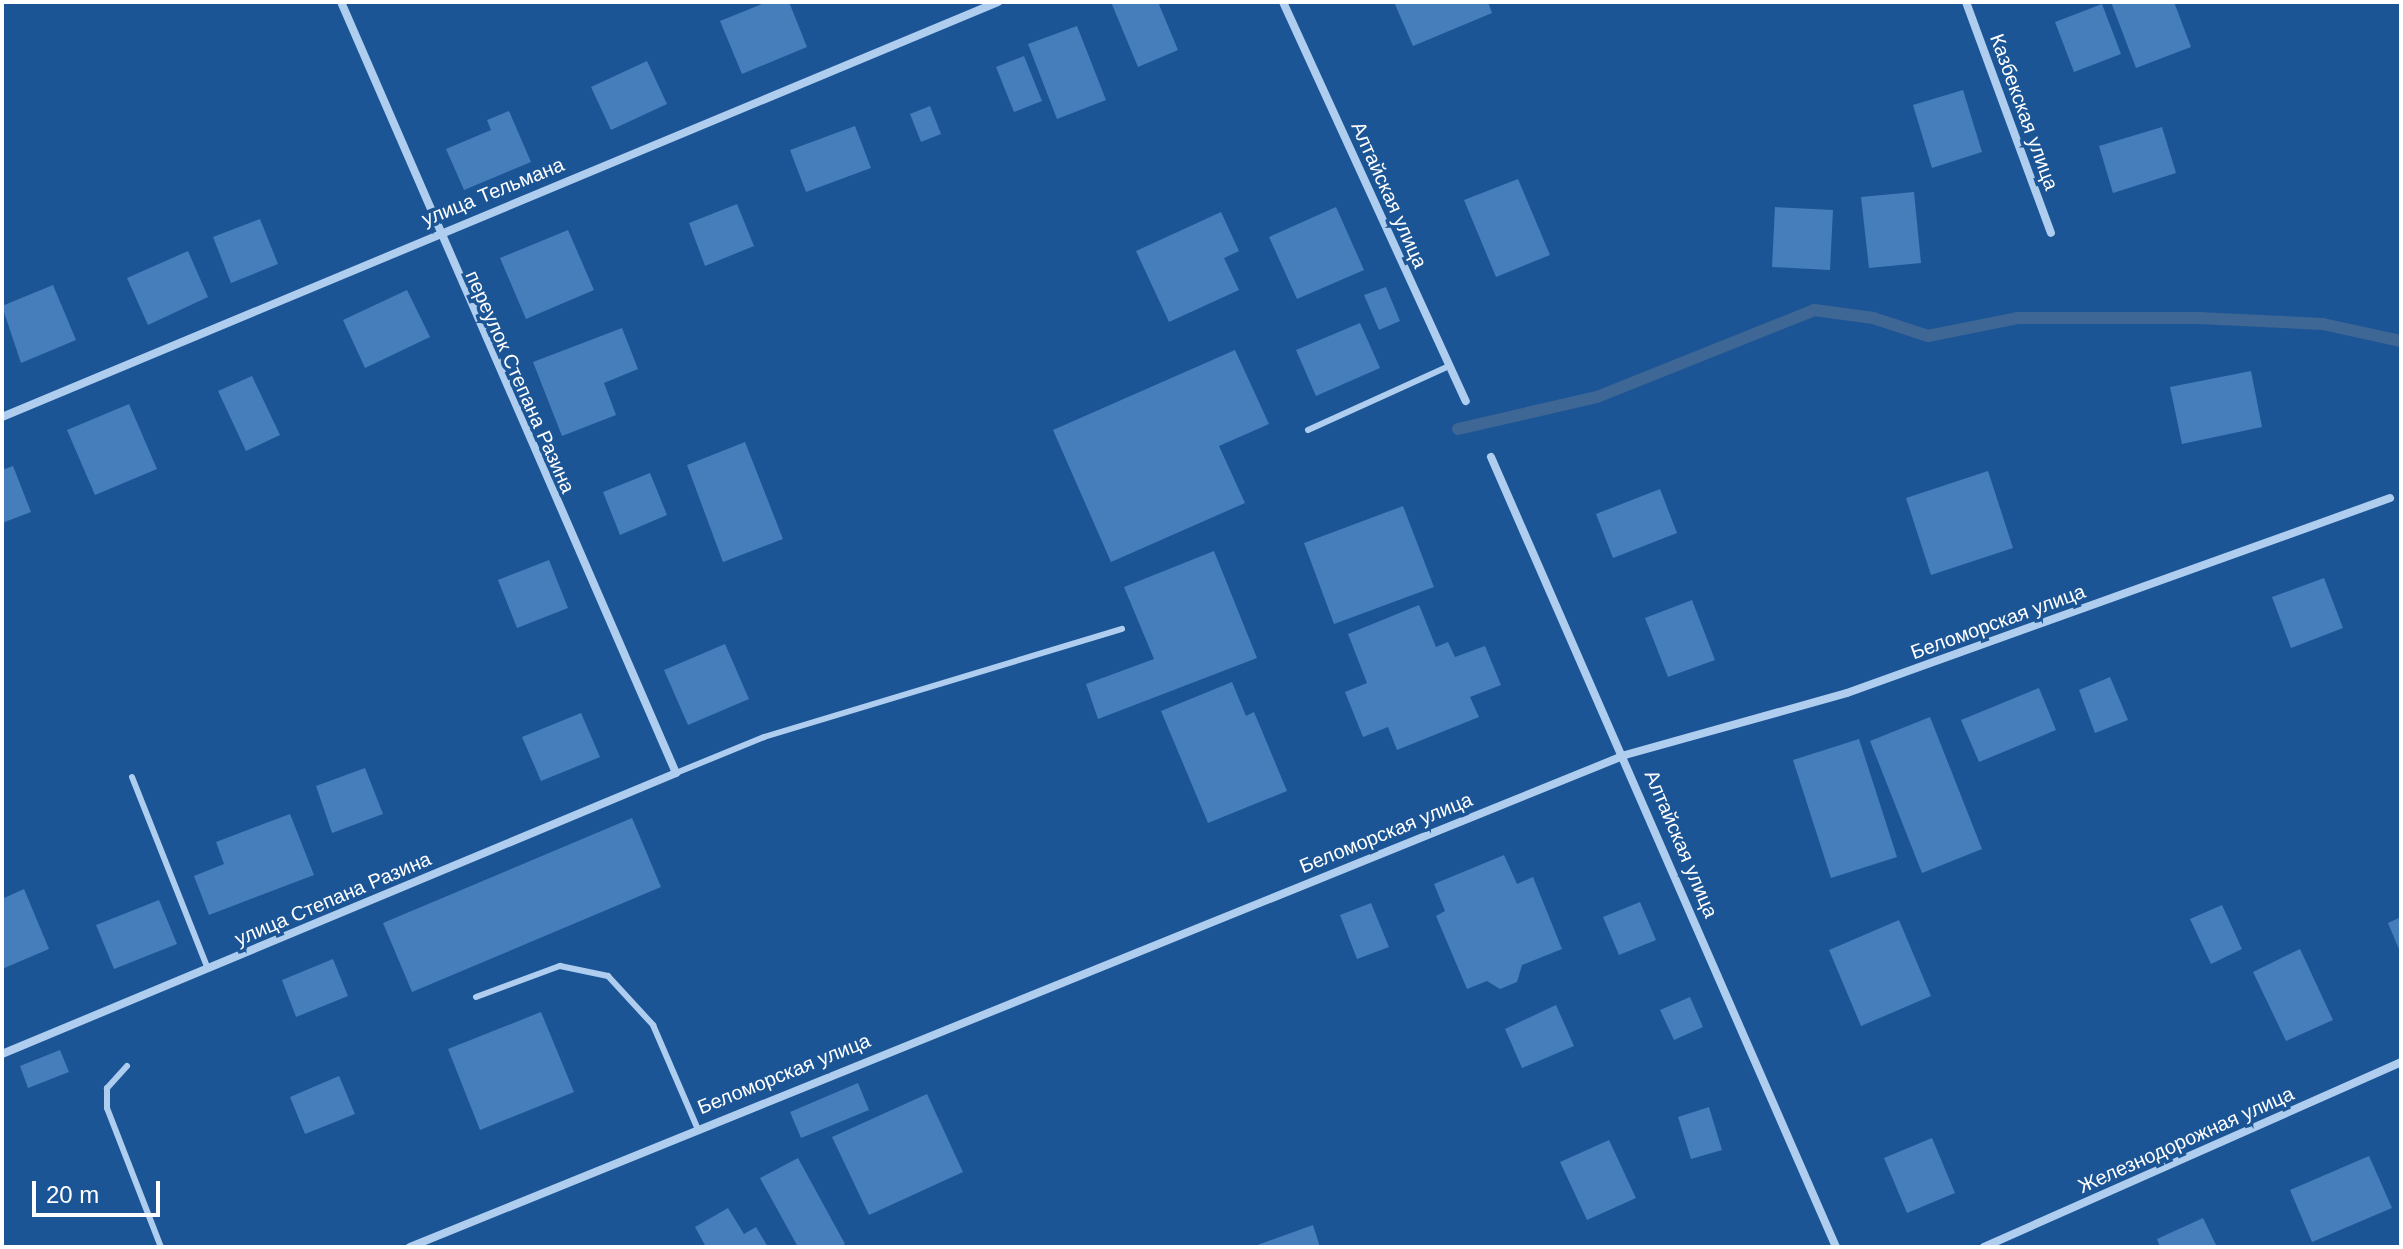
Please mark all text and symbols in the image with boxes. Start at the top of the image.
street label: Казбекская улица [1985,31,2063,193]
street label: Алтайская улица [1346,118,1432,272]
street label: улица Тельмана [418,153,568,231]
street label: переулок Степана Разина [460,267,580,497]
street label: Беломорская улица [1907,579,2089,665]
street label: Алтайская улица [1639,767,1723,921]
street label: Беломорская улица [1296,787,1476,879]
street label: улица Степана Разина [231,847,435,951]
street label: Беломорская улица [694,1028,874,1120]
street label: Железнодорожная улица [2074,1082,2298,1198]
scale bar [36,1165,164,1215]
text: 20 m [46,1181,99,1208]

